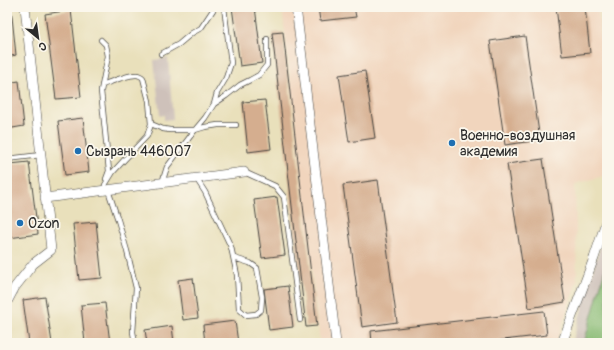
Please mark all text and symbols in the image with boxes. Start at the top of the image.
north arrow [18,18,58,58]
text: С [36,39,49,54]
place label: Военно-воздушная академия [460,127,575,160]
marker: Военно-воздушная академия [447,138,457,148]
place label: Сызрань 446007 [86,143,191,160]
marker: Сызрань 446007 [73,146,83,156]
place label: Ozon [28,215,60,232]
marker: Ozon [15,218,25,228]

